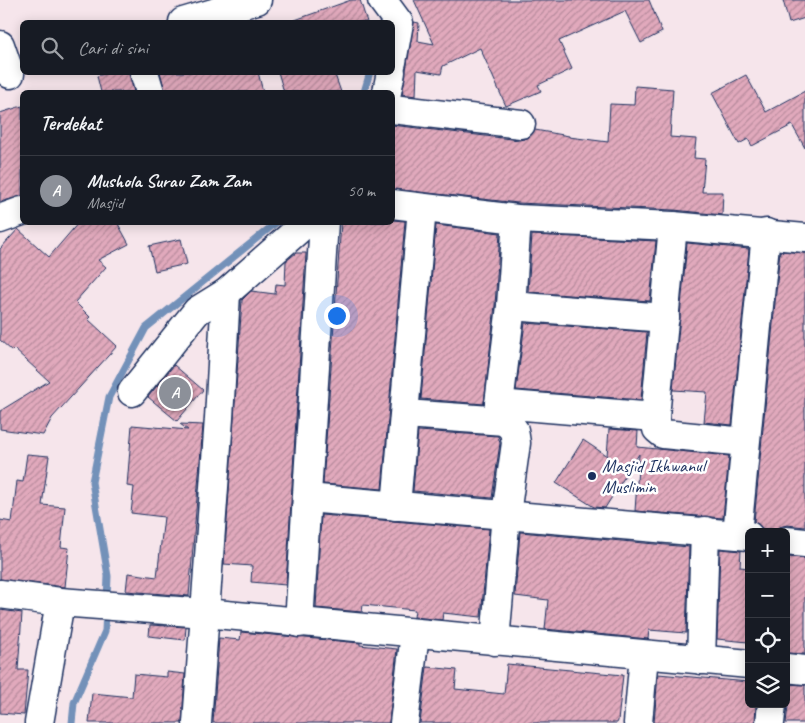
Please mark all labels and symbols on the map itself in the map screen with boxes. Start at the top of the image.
your location [324,303,350,329]
pin: A [159,374,191,412]
place label: Masjid Ikhwanul Muslimin [602,455,708,498]
marker: Masjid Ikhwanul Muslimin [586,470,598,482]

